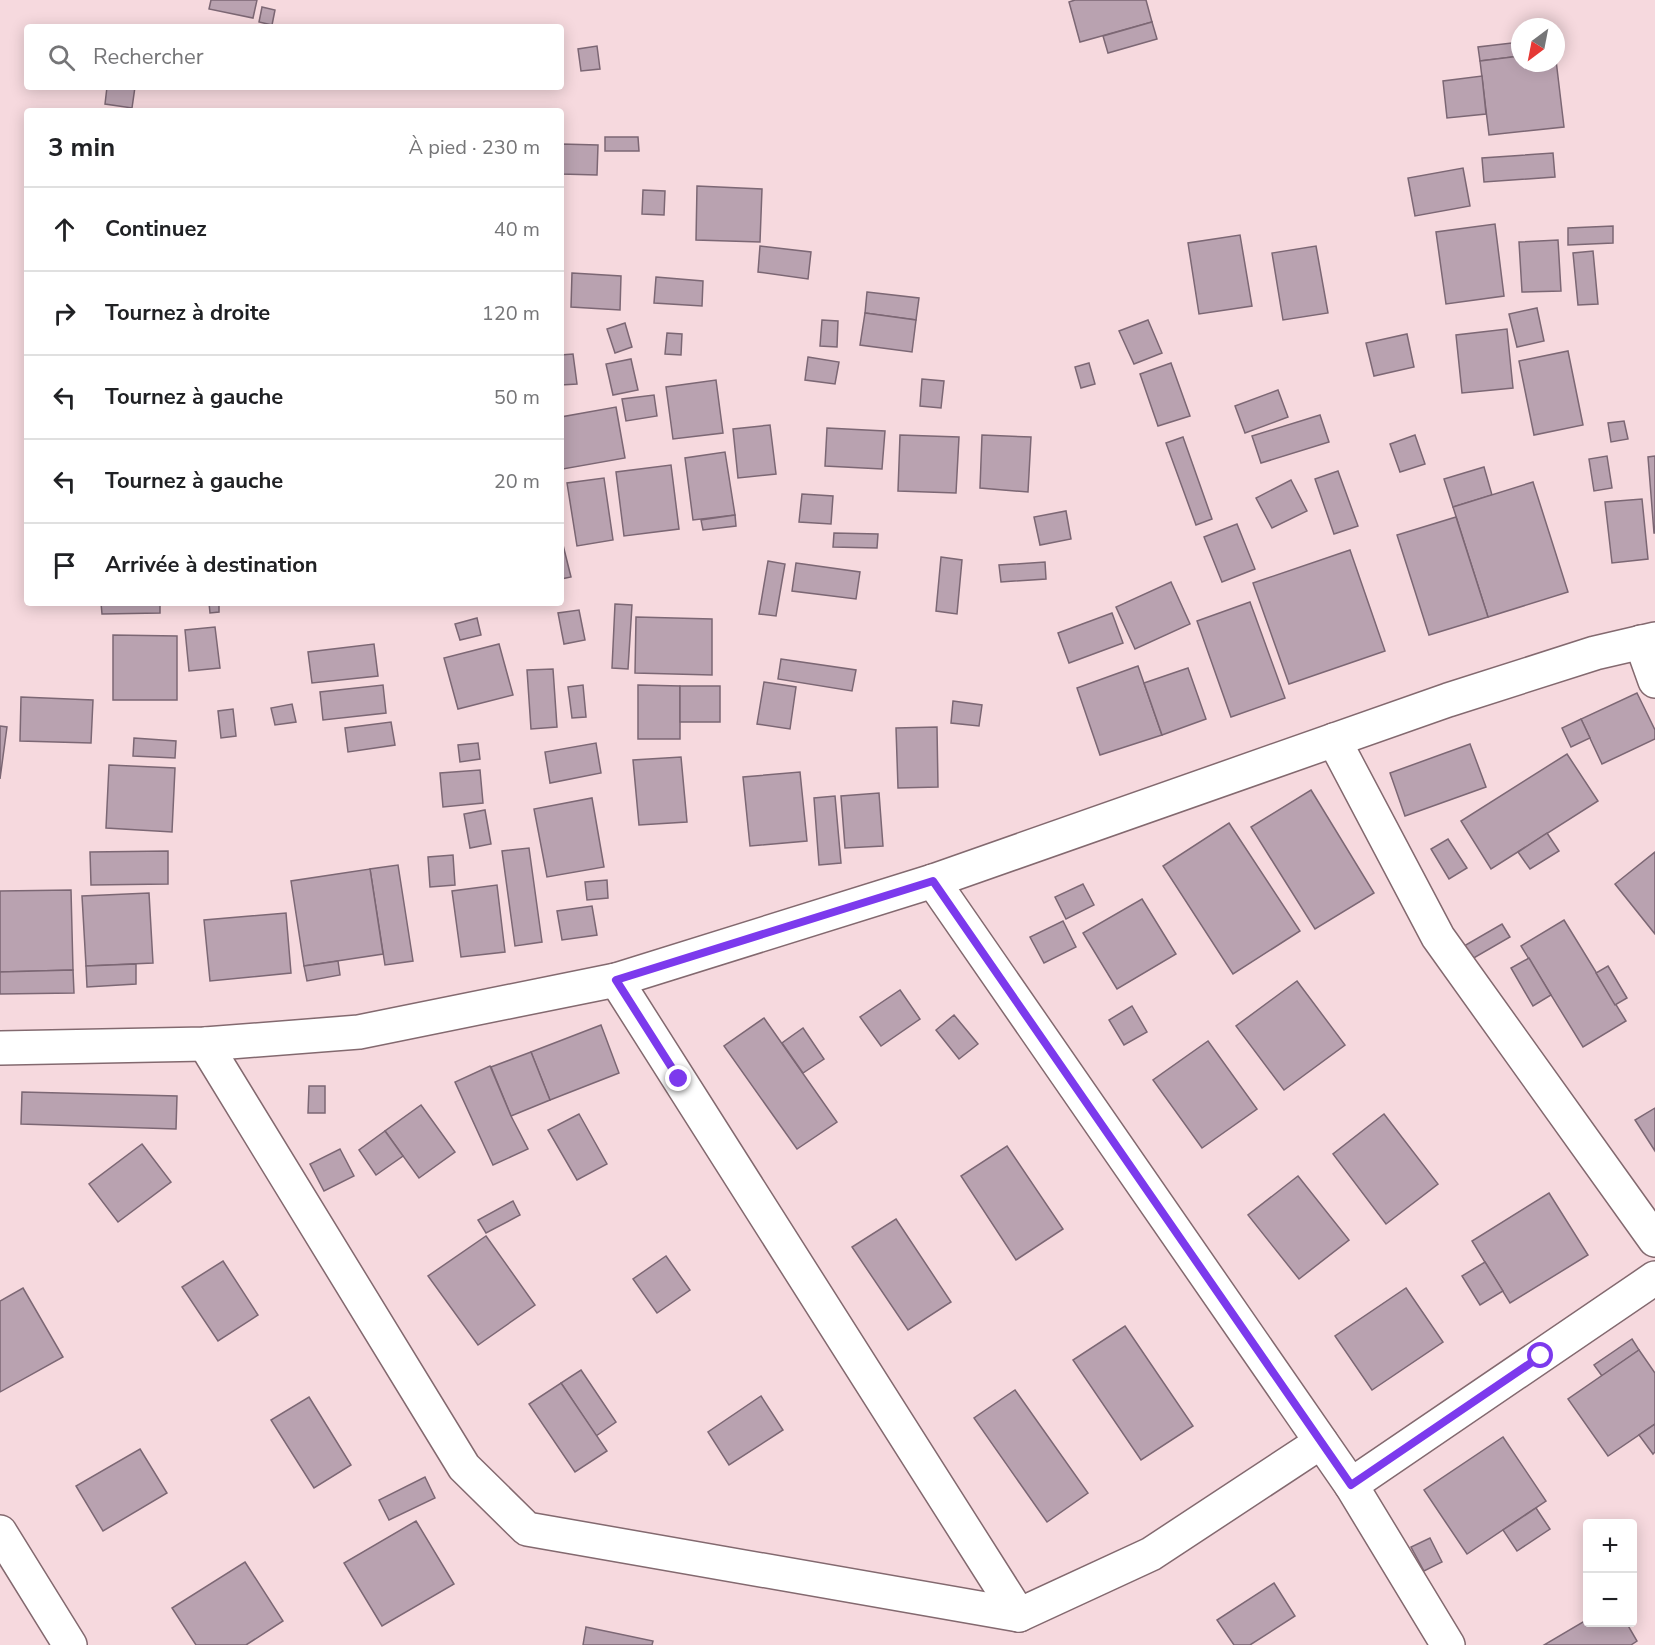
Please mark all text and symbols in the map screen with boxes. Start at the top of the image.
north arrow [1511,18,1565,72]
search box [24,24,564,90]
icon: search [45,41,78,74]
text: Rechercher [93,42,204,72]
text: 3 min [48,130,115,165]
text: À pied · 230 m [409,134,540,161]
icon: ahead [48,213,81,246]
text: Continuez [105,214,207,244]
text: 40 m [494,216,540,243]
icon: right [48,297,81,330]
text: Tournez à droite [105,298,270,328]
text: 120 m [482,300,540,327]
icon: left [48,381,81,414]
text: Tournez à gauche [105,382,283,412]
text: 50 m [494,384,540,411]
icon: left [48,465,81,498]
text: Tournez à gauche [105,466,283,496]
text: 20 m [494,468,540,495]
icon: arrive [48,549,81,582]
text: Arrivée à destination [105,550,318,580]
route end [665,1065,691,1091]
route start [1527,1342,1553,1368]
map controls [1583,1519,1637,1627]
button: + [1583,1519,1637,1573]
button: − [1583,1573,1637,1627]

